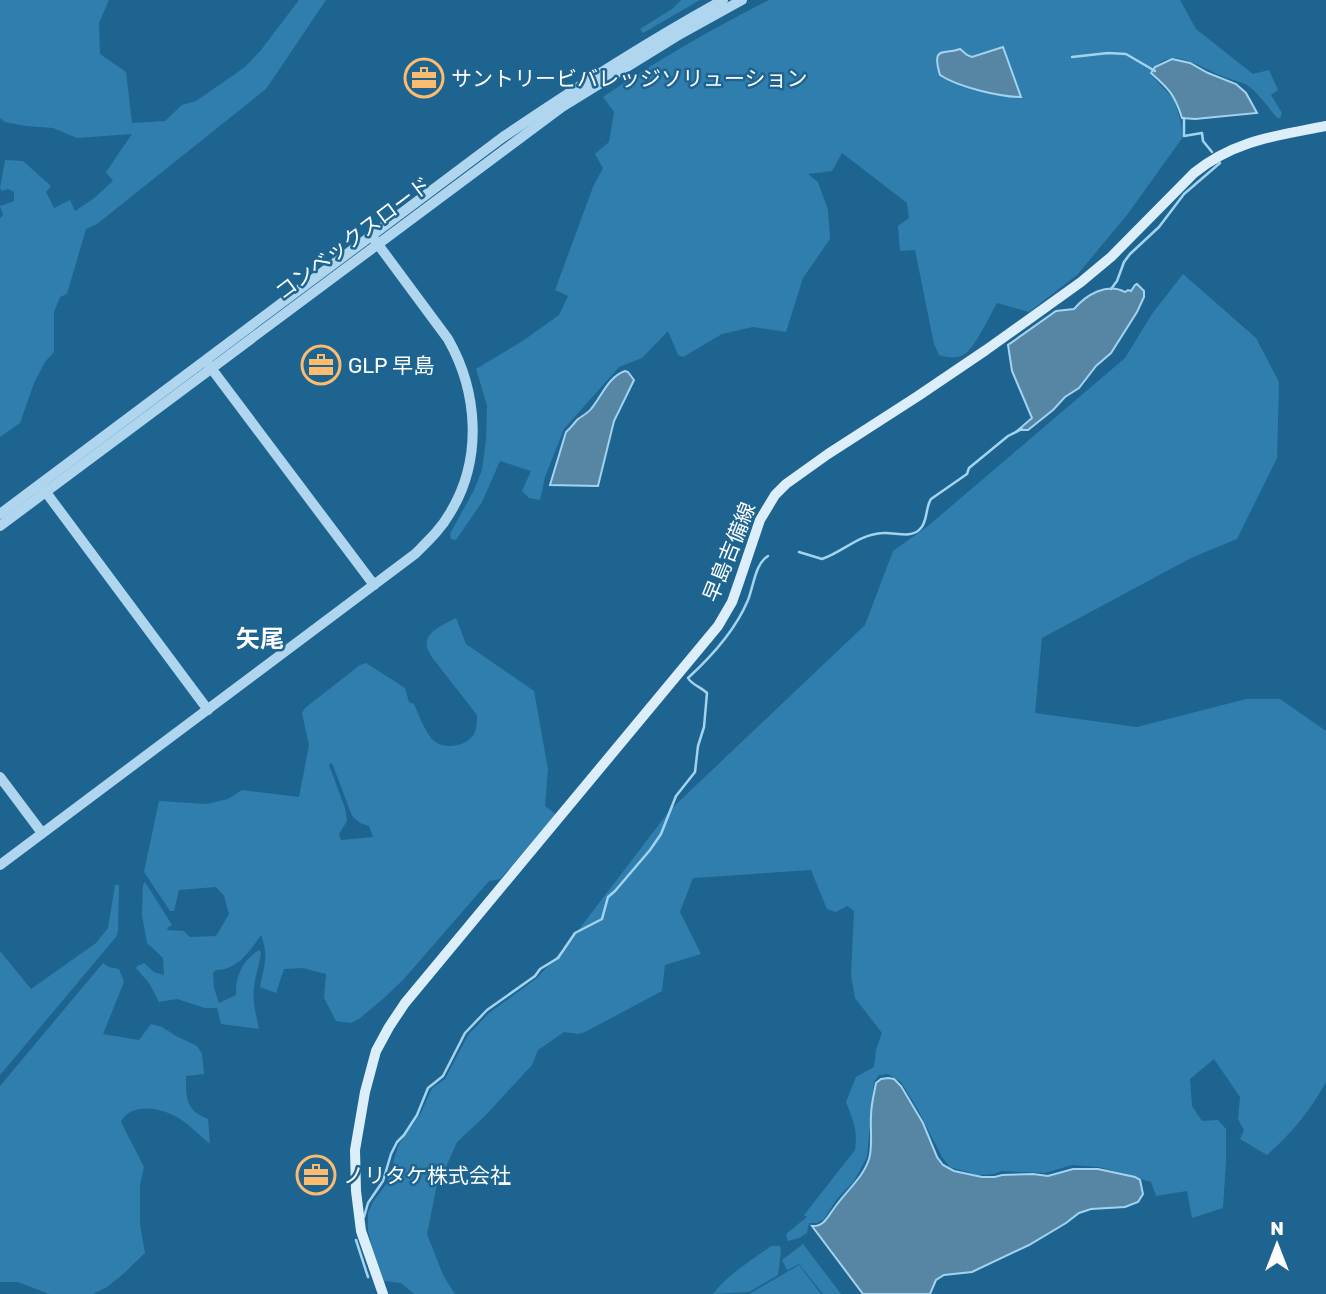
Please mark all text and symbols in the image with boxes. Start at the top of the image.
office icon: サントリービバレッジソリューション [403,57,445,99]
place label: サントリービバレッジソリューション [451,66,808,91]
street label: コンベックスロード [270,171,436,305]
office icon: GLP 早島 [300,344,342,386]
place label: GLP 早島 [348,353,434,378]
street label: 早島吉備線 [698,499,760,605]
district label: 矢尾 [236,625,284,653]
office icon: ノリタケ株式会社 [295,1154,337,1196]
place label: ノリタケ株式会社 [343,1163,511,1188]
north arrow [1242,1210,1312,1280]
text: N [1270,1217,1284,1240]

